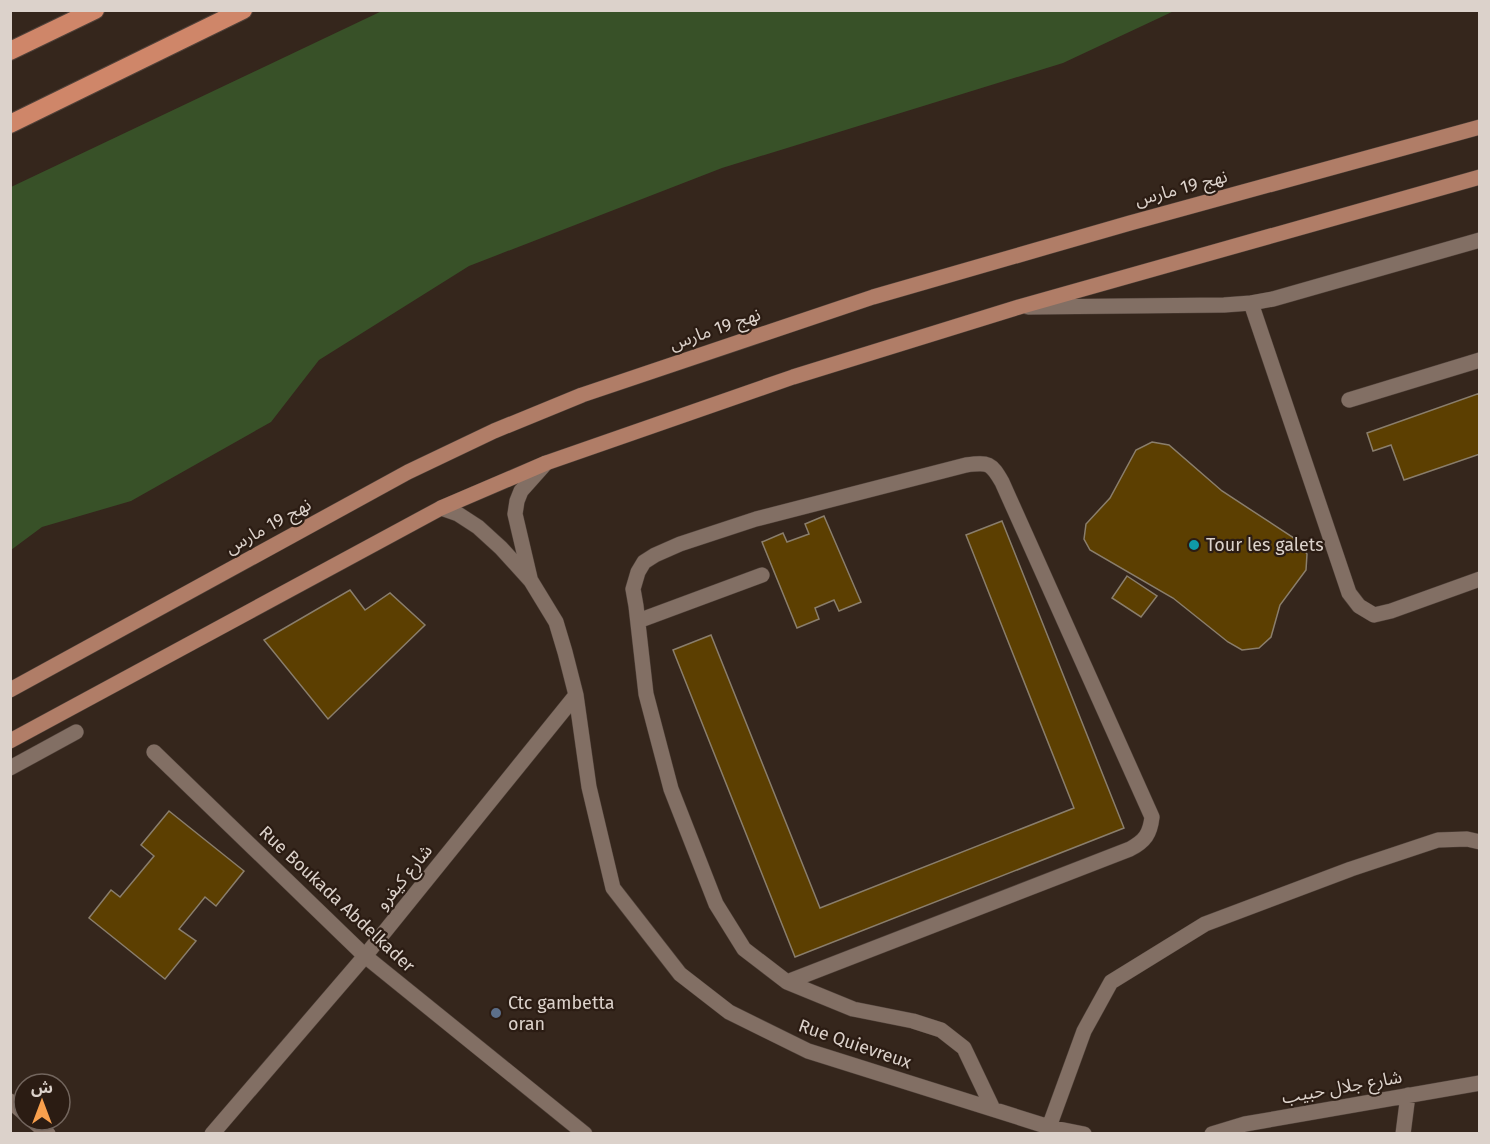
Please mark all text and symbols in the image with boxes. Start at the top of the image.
street label: نهج 19 مارس [1132,165,1230,213]
street label: نهج 19 مارس [667,303,764,357]
street label: نهج 19 مارس [221,493,316,560]
place label: Tour les galets [1206,534,1324,556]
marker: Tour les galets [1187,538,1201,552]
street label: Rue Boukada Abdelkader [255,821,420,977]
street label: شارع كيفرو [371,840,439,916]
place label: Ctc gambetta oran [508,992,615,1035]
marker: Ctc gambetta oran [489,1006,503,1020]
street label: Rue Quievreux [796,1014,915,1074]
street label: شارع جلال حبيب [1280,1066,1404,1111]
north arrow [12,1072,72,1132]
text: ش [31,1078,53,1097]

